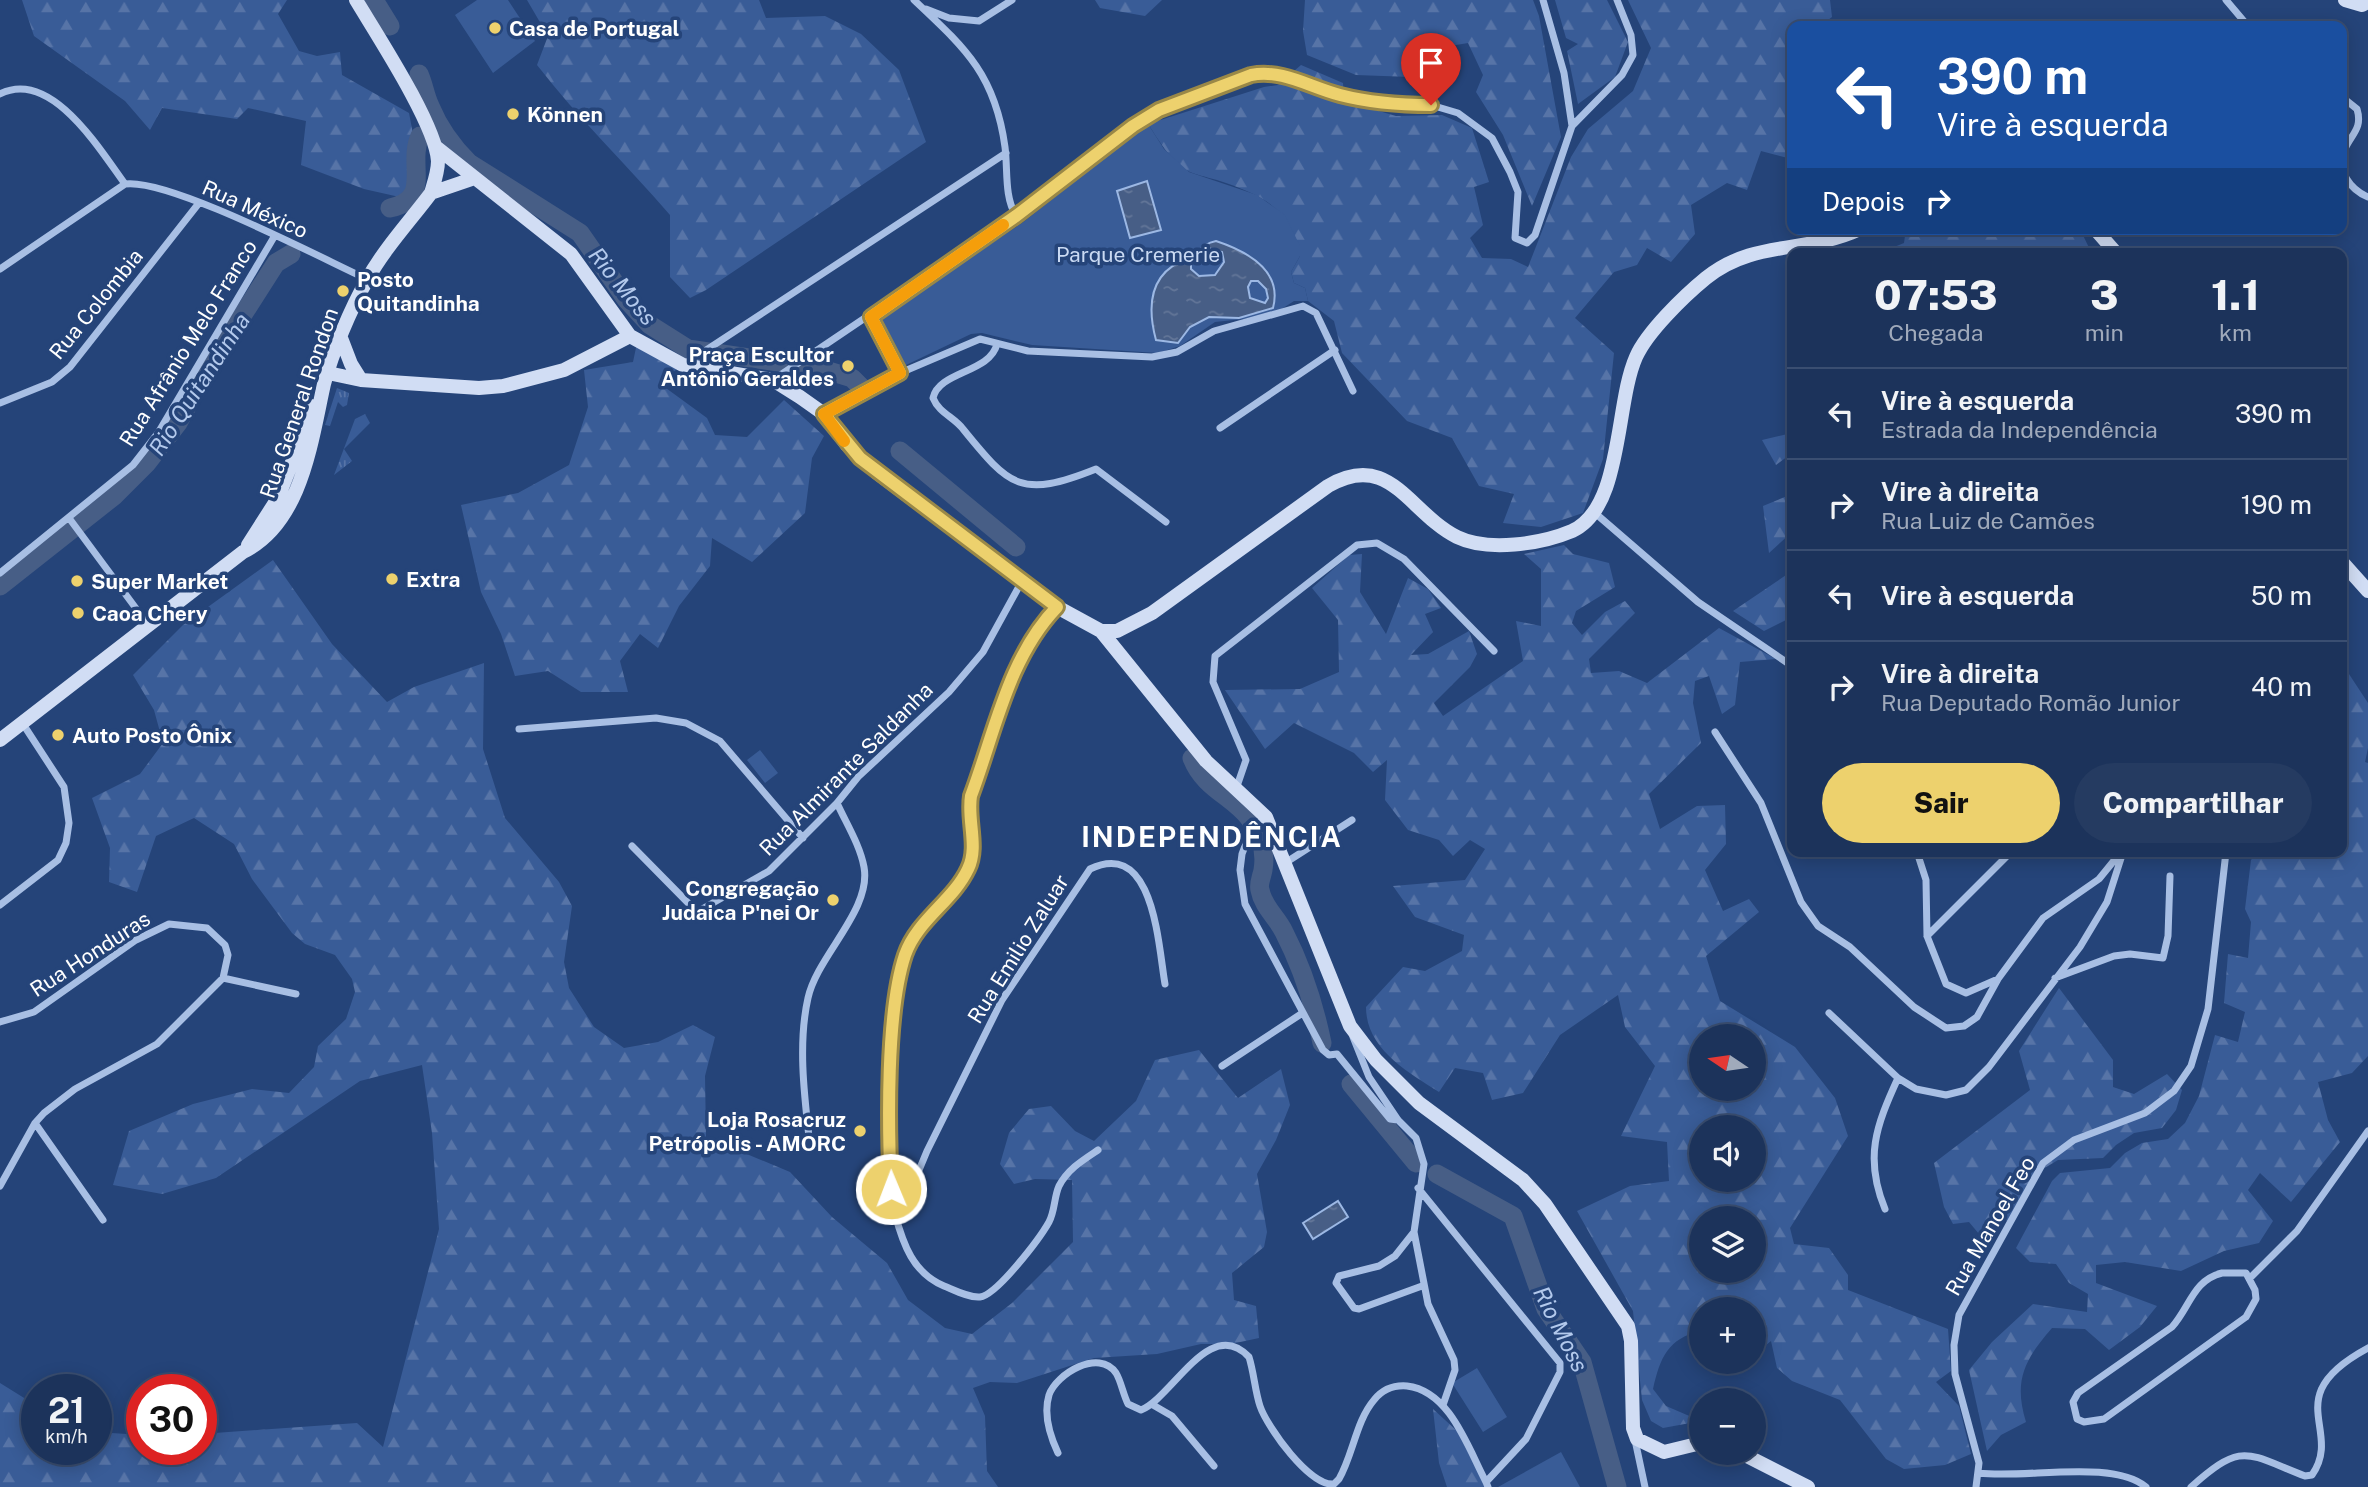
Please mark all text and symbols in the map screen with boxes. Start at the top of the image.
place label: Casa de Portugal [509,16,680,41]
marker: Casa de Portugal [487,20,503,36]
pin [1401,33,1461,105]
icon: arrive [1412,44,1450,82]
text: 390 m [1937,47,2088,105]
icon: left [1822,49,1913,140]
place label: Können [527,102,603,127]
marker: Können [505,106,521,122]
text: Vire à esquerda [1937,106,2169,143]
street label: Rua México [198,175,312,243]
icon: right [1919,182,1957,220]
text: Depois [1822,186,1905,217]
street label: Rua Afrânio Melo Franco [114,235,262,451]
water label: Rio Moss [583,242,663,330]
park label: Parque Cremerie [1056,242,1220,267]
street label: Rua Colombia [44,244,148,364]
place label: Posto Quitandinha [357,267,480,316]
text: 07:53 [1874,270,1998,319]
text: 3 [2090,270,2119,319]
text: 1.1 [2211,270,2260,319]
marker: Posto Quitandinha [335,283,351,299]
street label: Rua General Rondon [255,305,343,501]
water label: Rio Quitandinha [143,308,255,460]
text: Chegada [1888,319,1983,346]
text: min [2085,319,2124,346]
text: km [2219,319,2252,346]
place label: Praça Escultor Antônio Geraldes [661,342,834,391]
marker: Praça Escultor Antônio Geraldes [840,358,856,374]
text: Vire à esquerda [1881,385,2074,416]
icon: left [1822,395,1860,433]
text: 390 m [2235,398,2312,429]
text: Estrada da Independência [1881,416,2158,443]
text: Vire à direita [1881,476,2039,507]
icon: right [1822,486,1860,524]
text: 190 m [2241,489,2312,520]
text: Rua Luiz de Camões [1881,507,2095,534]
place label: Extra [406,567,460,592]
place label: Super Market [91,569,228,594]
marker: Extra [384,571,400,587]
marker: Super Market [69,573,85,589]
icon: left [1822,577,1860,615]
text: Vire à esquerda [1881,580,2074,611]
text: 50 m [2251,580,2312,611]
place label: Caoa Chery [92,601,208,626]
marker: Caoa Chery [70,605,86,621]
text: Vire à direita [1881,658,2039,689]
icon: right [1822,668,1860,706]
text: 40 m [2251,671,2312,702]
street label: Rua Almirante Saldanha [754,677,938,861]
text: Rua Deputado Romão Junior [1881,689,2180,716]
place label: Auto Posto Ônix [72,723,232,748]
marker: Auto Posto Ônix [50,727,66,743]
button: Sair [1822,763,2060,843]
button: Compartilhar [2074,763,2312,843]
district label: INDEPENDÊNCIA [1081,820,1343,853]
street label: Rua Emilio Zaluar [962,870,1074,1028]
place label: Congregação Judaica P'nei Or [662,876,819,925]
marker: Congregação Judaica P'nei Or [825,892,841,908]
street label: Rua Honduras [25,906,155,1002]
north arrow [1689,1024,1766,1101]
map controls [1689,1024,1766,1465]
place label: Loja Rosacruz Petrópolis - AMORC [648,1107,846,1156]
button: sound [1689,1115,1766,1192]
marker: Loja Rosacruz Petrópolis - AMORC [852,1123,868,1139]
position arrow [854,1152,928,1226]
street label: Rua Manoel Feo [1940,1152,2040,1300]
button: layers [1689,1206,1766,1283]
water label: Rio Moss [1528,1282,1594,1376]
button: + [1689,1297,1766,1374]
speed limit sign: 30 [126,1374,217,1465]
button: − [1689,1388,1766,1465]
text: 21 [48,1390,85,1431]
text: km/h [45,1426,88,1447]

